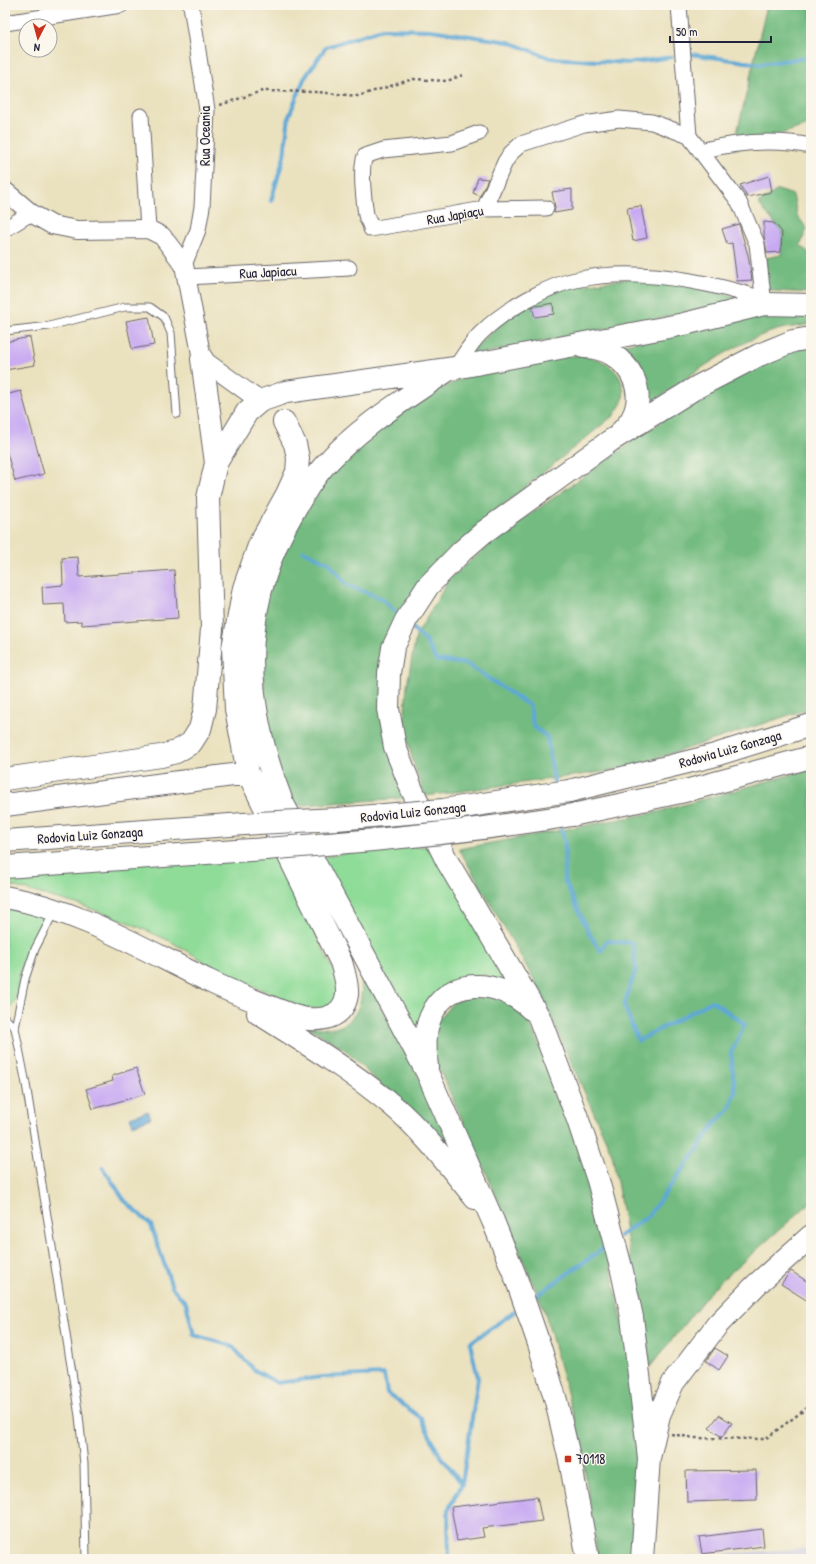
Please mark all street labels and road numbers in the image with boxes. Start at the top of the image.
street label: Rua Oceania [195,106,214,166]
street label: Rua Japiaçu [425,200,485,230]
street label: Rua Japiacu [239,261,297,283]
street label: Rodovia Luiz Gonzaga [676,725,784,773]
street label: Rodovia Luiz Gonzaga [359,796,467,827]
street label: Rodovia Luiz Gonzaga [37,821,144,849]

